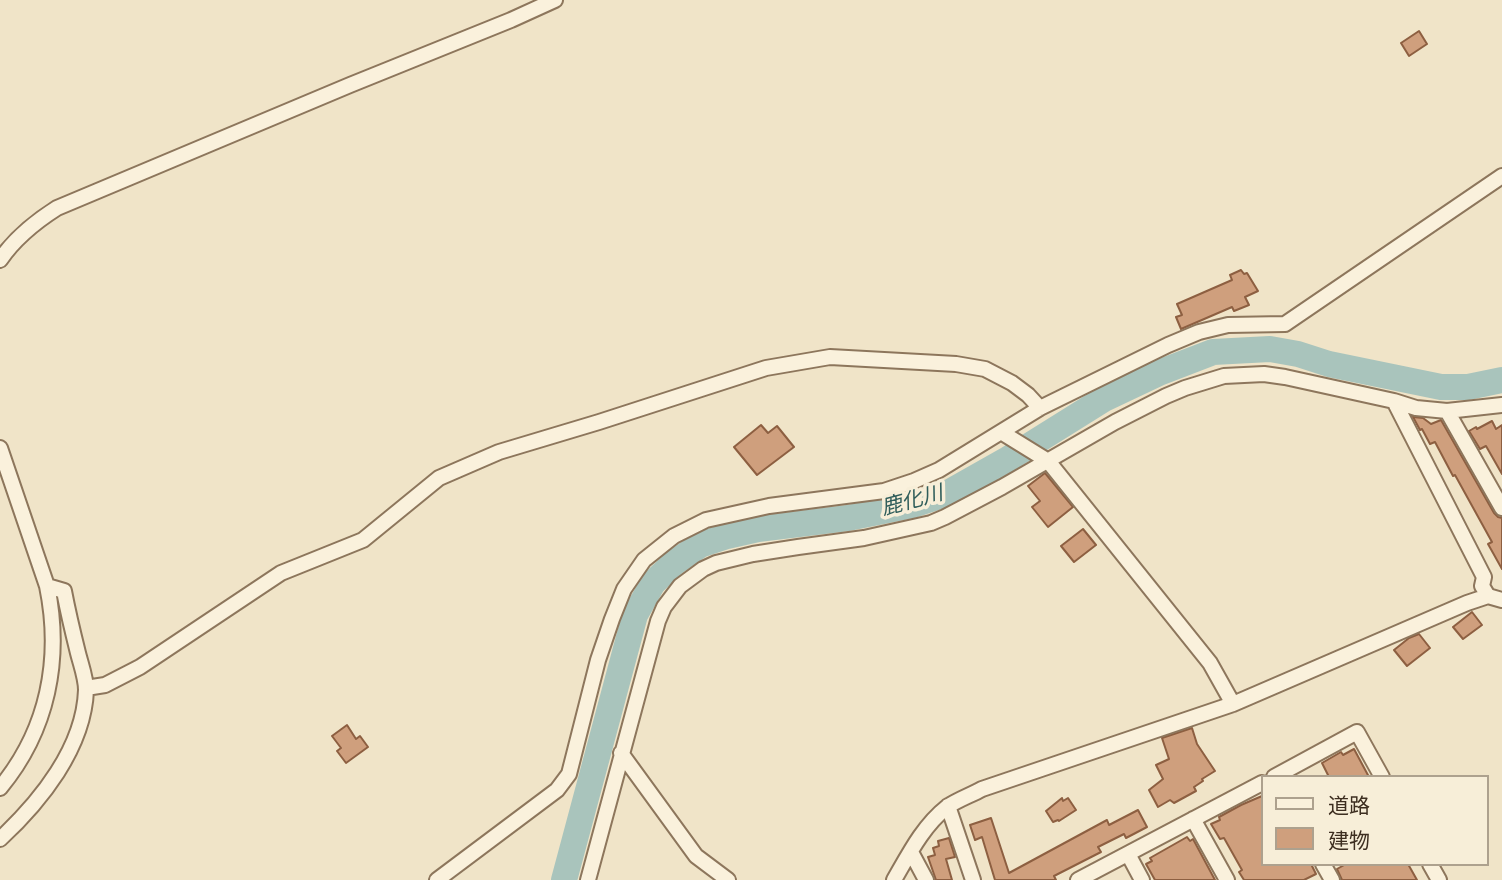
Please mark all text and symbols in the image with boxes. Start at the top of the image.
water label: 鹿化川 [878,481,946,521]
legend [1260,775,1488,866]
text: 道路 [1328,794,1370,818]
text: 建物 [1328,829,1370,853]

